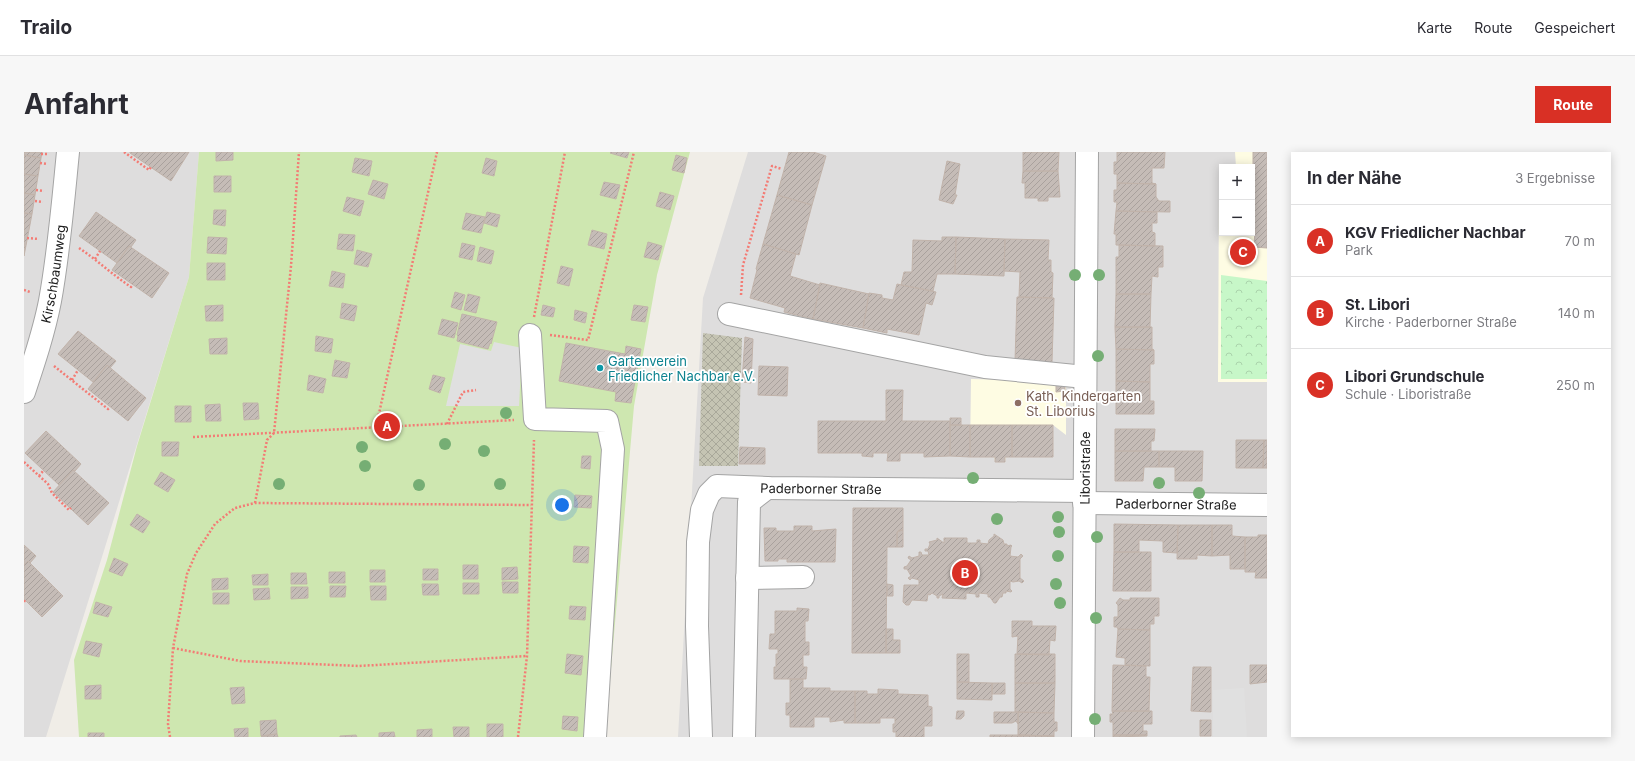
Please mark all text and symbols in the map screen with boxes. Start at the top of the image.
text: Trailo [20,16,72,39]
text: Karte [1417,19,1452,36]
text: Route [1474,19,1512,36]
text: Gespeichert [1534,19,1615,36]
button: Route [1535,86,1611,123]
text: Anfahrt [24,87,129,121]
map controls [1219,164,1255,236]
button: + [1219,164,1255,200]
text: In der Nähe [1307,168,1402,188]
text: 3 Ergebnisse [1515,170,1595,186]
button: − [1219,200,1255,236]
text: KGV Friedlicher Nachbar [1345,223,1526,242]
street label: Kirschbaumweg [37,224,69,325]
text: A [1315,233,1325,249]
text: 70 m [1565,233,1595,249]
pin: C [1230,237,1256,267]
text: Park [1345,242,1373,258]
text: St. Libori [1345,295,1410,314]
text: B [1316,305,1324,321]
text: 140 m [1558,305,1595,321]
text: Kirche · Paderborner Straße [1345,314,1517,330]
place label: Gartenverein Friedlicher Nachbar e.V. [608,353,756,384]
marker: Gartenverein Friedlicher Nachbar e.V. [595,363,605,373]
text: Libori Grundschule [1345,367,1484,386]
text: C [1315,377,1325,393]
text: 250 m [1556,377,1595,393]
text: Schule · Liboristraße [1345,386,1471,402]
place label: Kath. Kindergarten St. Liborius [1026,388,1141,419]
marker: Kath. Kindergarten St. Liborius [1013,398,1023,408]
pin: A [374,411,400,441]
street label: Liboristraße [1077,431,1093,505]
street label: Paderborner Straße [760,480,882,497]
your location [552,495,572,515]
street label: Paderborner Straße [1115,495,1237,513]
pin: B [952,558,978,588]

